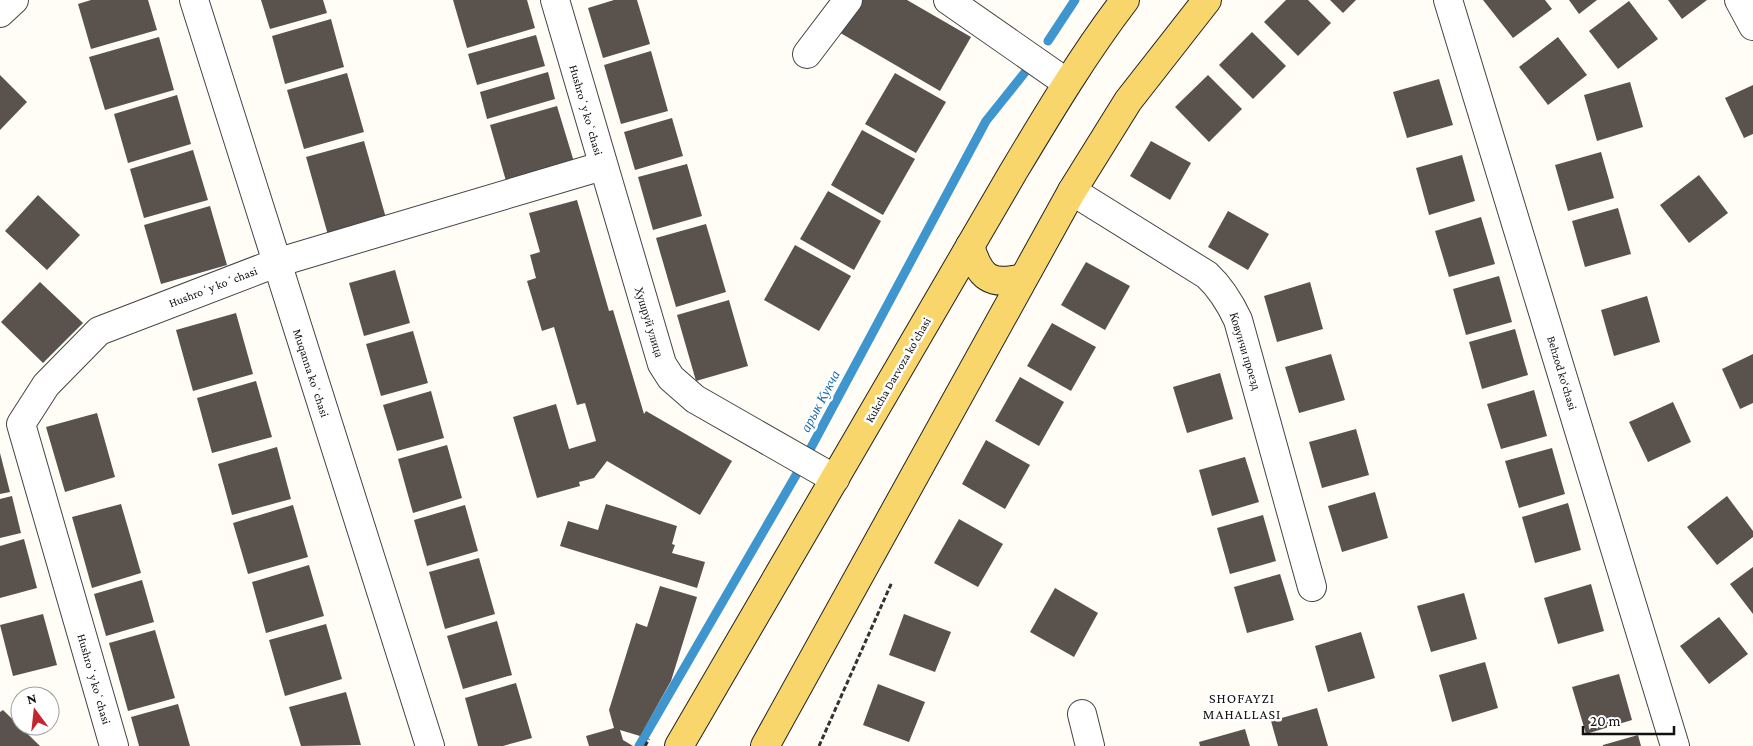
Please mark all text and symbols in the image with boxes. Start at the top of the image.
street label: Hushroʻy koʻchasi [566,63,606,157]
street label: Hushroʻy koʻchasi [167,264,259,310]
street label: Хушруй улица [632,285,667,360]
street label: Ковунчи проезд [1227,310,1263,392]
street label: Kukcha Darvoza ko'chasi [862,315,934,425]
street label: Muqanna koʻchasi [290,327,332,419]
street label: Behzod ko‘chasi [1544,334,1580,412]
water label: арык Кукча [797,367,843,435]
street label: Hushroʻy koʻchasi [74,632,114,726]
north arrow [10,686,60,736]
text: N [25,689,39,707]
district label: SHOFAYZI MAHALLASI [1203,690,1281,722]
scale bar [1583,704,1674,736]
text: 20 m [1590,713,1621,729]

